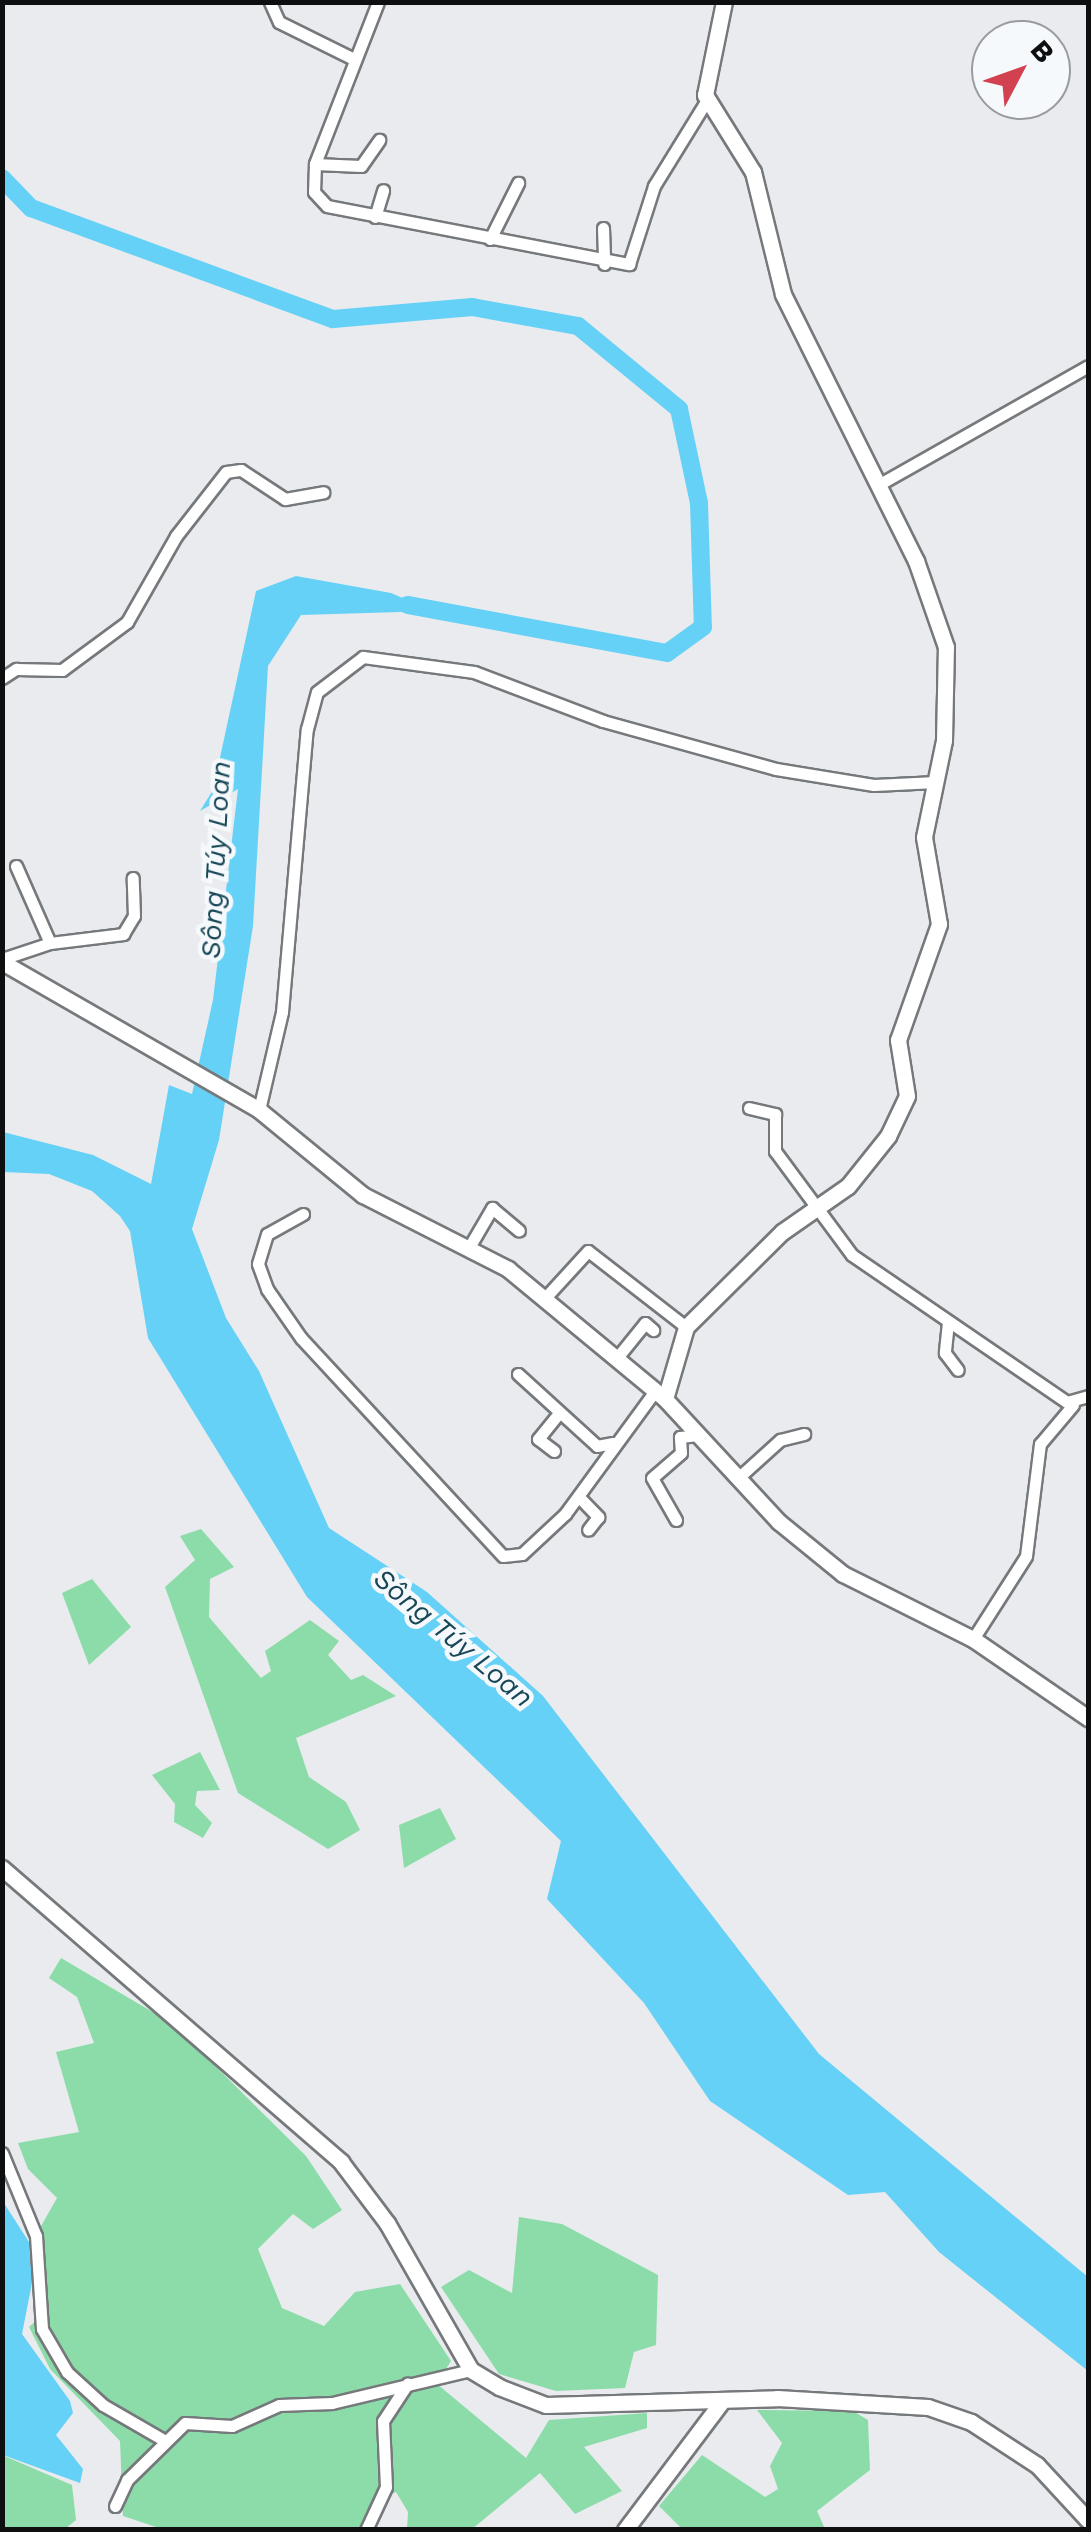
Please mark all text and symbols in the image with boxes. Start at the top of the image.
north arrow [971,20,1071,120]
text: B [1024,33,1061,69]
water label: Sông Túy Loan [194,760,238,960]
water label: Sông Túy Loan [366,1561,540,1715]

